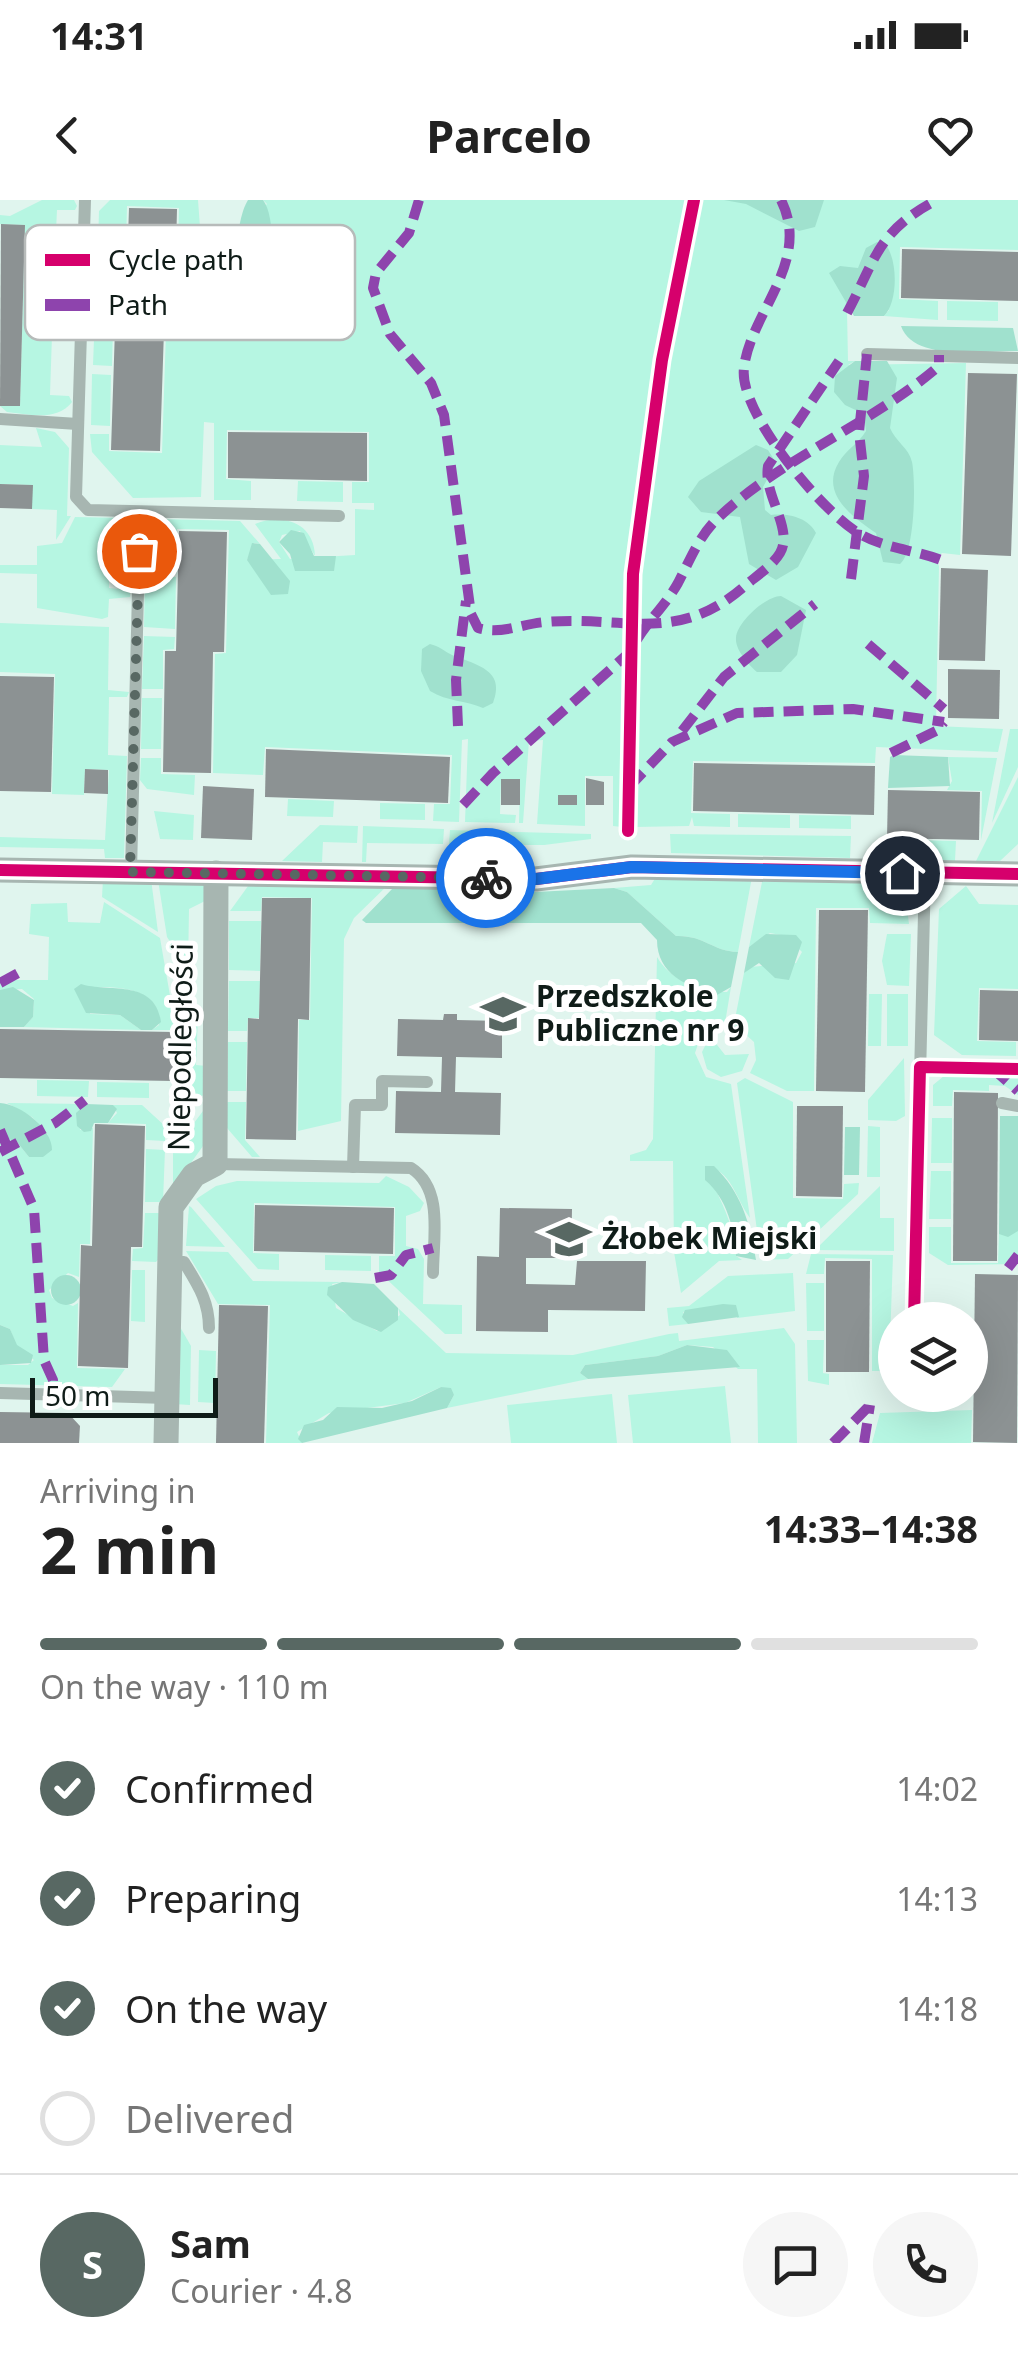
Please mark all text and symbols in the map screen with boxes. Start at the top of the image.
text: 14:31 [50,9,148,61]
text: Parcelo [426,105,592,166]
icon: back [40,108,95,163]
icon: heart [923,108,978,163]
legend [25,225,355,340]
text: Cycle path [108,240,244,278]
text: Path [108,285,168,323]
pin [97,509,182,594]
icon: bag [112,524,167,579]
courier [436,828,536,928]
pin [860,831,945,916]
icon: home [875,846,930,901]
icon: bike [459,851,514,906]
street label: Niepodległości [157,943,202,1151]
place label: Przedszkole Publiczne nr 9 [536,975,744,1050]
school or university icon: Przedszkole Publiczne nr 9 [479,990,527,1038]
school or university icon: Żłobek Miejski [545,1215,593,1263]
place label: Żłobek Miejski [602,1217,817,1258]
map controls [878,1302,988,1412]
button: layers [878,1302,988,1412]
scale bar [30,1373,218,1418]
text: 50 m [45,1376,111,1414]
text: Arriving in [40,1469,195,1512]
text: 14:33–14:38 [764,1502,978,1554]
text: 2 min [40,1505,219,1593]
text: On the way · 110 m [40,1665,329,1708]
icon: check [40,1761,95,1816]
text: Confirmed [125,1762,314,1814]
text: 14:02 [896,1767,978,1810]
icon: check [40,1871,95,1926]
text: Preparing [125,1872,301,1924]
text: 14:13 [896,1877,978,1920]
icon: check [40,1981,95,2036]
text: On the way [125,1982,327,2034]
text: 14:18 [896,1987,978,2030]
text: Delivered [125,2092,294,2144]
button: chat [743,2212,848,2317]
button: phone [873,2212,978,2317]
text: Sam [170,2217,251,2269]
text: S [82,2238,103,2290]
text: Courier · 4.8 [170,2269,353,2312]

